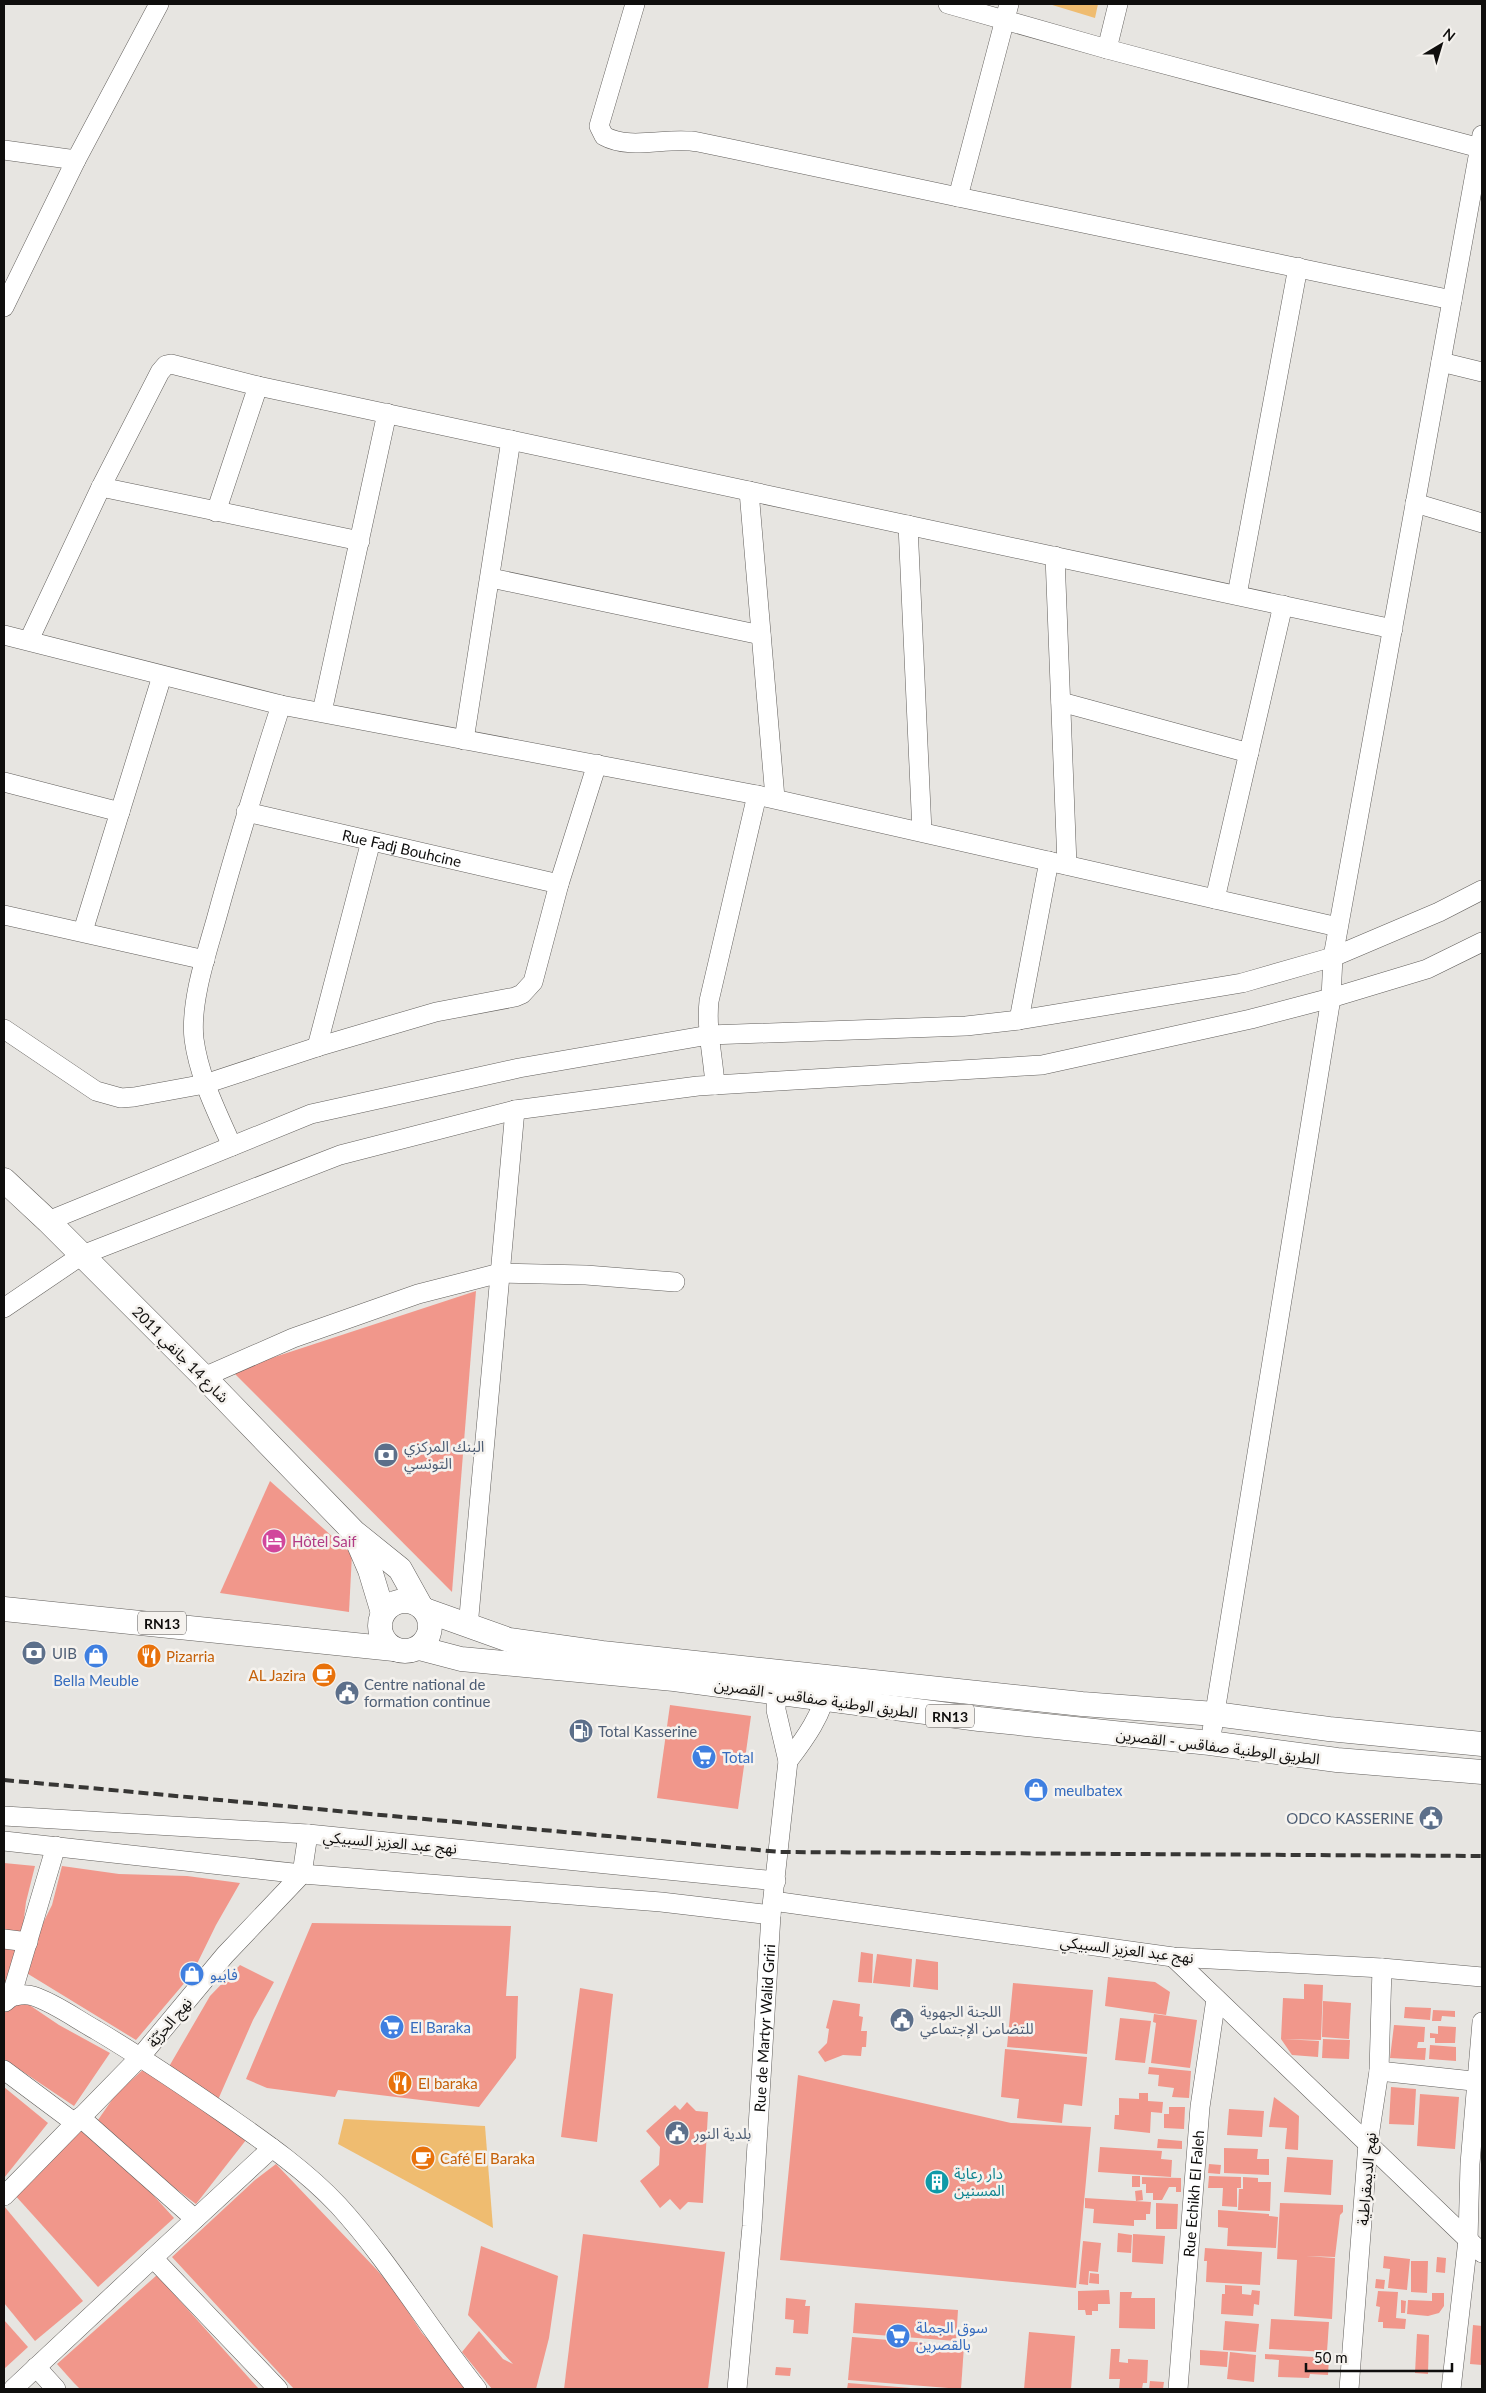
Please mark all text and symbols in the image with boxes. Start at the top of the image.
north arrow [1416,20,1466,70]
text: N [1440,24,1459,44]
street label: Rue Fadj Bouhcine [341,825,463,870]
street label: شارع 14 جانفي 2011 [126,1302,233,1409]
place label: البنك المركزي التونسي [404,1437,484,1475]
bank icon: البنك المركزي التونسي [373,1442,399,1468]
hotel icon: Hôtel Saif [261,1528,287,1554]
place label: Hôtel Saif [292,1532,357,1550]
road number: RN13 [138,1612,186,1635]
bank icon: UIB [21,1640,47,1666]
shop icon: Bella Meuble [83,1643,109,1669]
restaurant icon: Pizarria [136,1643,162,1669]
place label: UIB [52,1644,77,1662]
place label: Pizarria [166,1647,215,1665]
cafe icon: AL Jazira [311,1662,337,1688]
place label: AL Jazira [249,1666,306,1684]
place label: Bella Meuble [53,1671,139,1689]
place label: Centre national de formation continue [364,1675,490,1710]
street label: الطريق الوطنية صفاقس - القصرين [713,1675,919,1723]
public building icon: Centre national de formation continue [334,1680,360,1706]
road number: RN13 [926,1704,974,1728]
fuel station icon: Total Kasserine [568,1718,594,1744]
place label: Total Kasserine [598,1722,697,1740]
street label: الطريق الوطنية صفاقس - القصرين [1115,1725,1321,1769]
supermarket icon: Total [691,1744,717,1770]
place label: Total [722,1748,754,1766]
shop icon: meulbatex [1023,1777,1049,1803]
place label: meulbatex [1054,1781,1123,1799]
public building icon: ODCO KASSERINE [1418,1805,1444,1831]
place label: ODCO KASSERINE [1286,1809,1414,1827]
street label: نهج عبد العزيز السبيكي [322,1827,458,1861]
street label: نهج عبد العزيز السبيكي [1059,1932,1195,1970]
street label: Rue de Martyr Walid Griri [750,1943,778,2113]
shop icon: فابيو [179,1961,205,1987]
place label: فابيو [210,1965,238,1984]
street label: نهج الحرّيّة [143,1993,198,2053]
place label: اللجنة الجهوية للتضامن الإجتماعي [920,2002,1034,2040]
public building icon: اللجنة الجهوية للتضامن الإجتماعي [889,2007,915,2033]
supermarket icon: El Baraka [379,2014,405,2040]
place label: El Baraka [410,2018,471,2036]
restaurant icon: El baraka [387,2070,413,2096]
place label: El baraka [418,2074,478,2092]
public building icon: بلدية النور [664,2120,690,2146]
place label: بلدية النور [693,2124,751,2143]
street label: Rue Echikh El Faleh [1179,2129,1207,2258]
street label: نهج الديمقراطية [1353,2132,1383,2227]
cafe icon: Café El Baraka [410,2145,436,2171]
place label: Café El Baraka [440,2149,535,2167]
place label: دار رعاية المسنين [954,2164,1005,2200]
building icon: دار رعاية المسنين [924,2169,950,2195]
place label: سوق الجملة بالقصرين [916,2318,988,2354]
supermarket icon: سوق الجملة بالقصرين [885,2323,911,2349]
scale bar [1306,2340,1452,2372]
text: 50 m [1314,2348,1348,2366]

